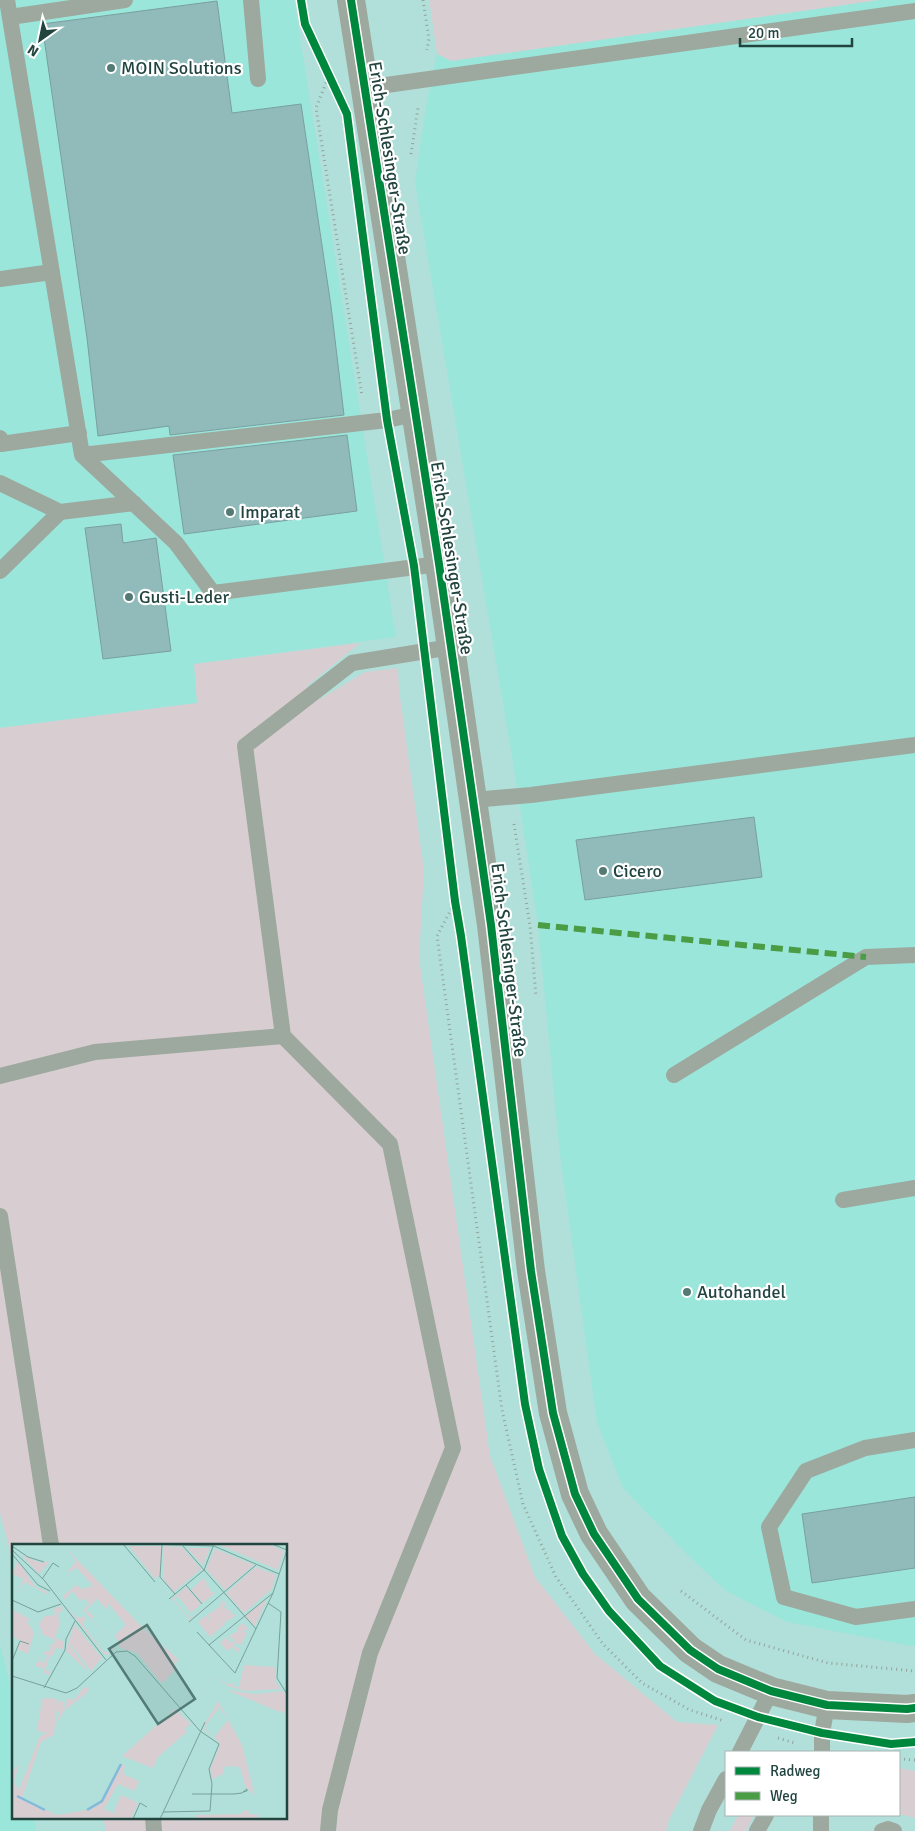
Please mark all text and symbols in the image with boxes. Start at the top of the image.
north arrow [15,15,65,65]
scale bar [740,15,852,47]
text: 20 m [748,24,779,42]
text: N [24,41,42,60]
place label: MOIN Solutions [121,57,242,79]
street label: Erich-Schlesinger-Straße [364,60,416,256]
marker: MOIN Solutions [105,62,117,74]
street label: Erich-Schlesinger-Straße [426,460,478,656]
place label: Imparat [240,501,300,523]
marker: Imparat [224,506,236,518]
place label: Gusti-Leder [139,586,229,608]
marker: Gusti-Leder [123,591,135,603]
place label: Cicero [613,860,662,882]
street label: Erich-Schlesinger-Straße [486,862,532,1058]
marker: Cicero [597,865,609,877]
place label: Autohandel [697,1281,786,1303]
marker: Autohandel [681,1286,693,1298]
inset map [12,1544,288,1818]
legend [725,1751,900,1816]
text: Radweg [770,1762,821,1780]
text: Weg [770,1787,798,1805]

